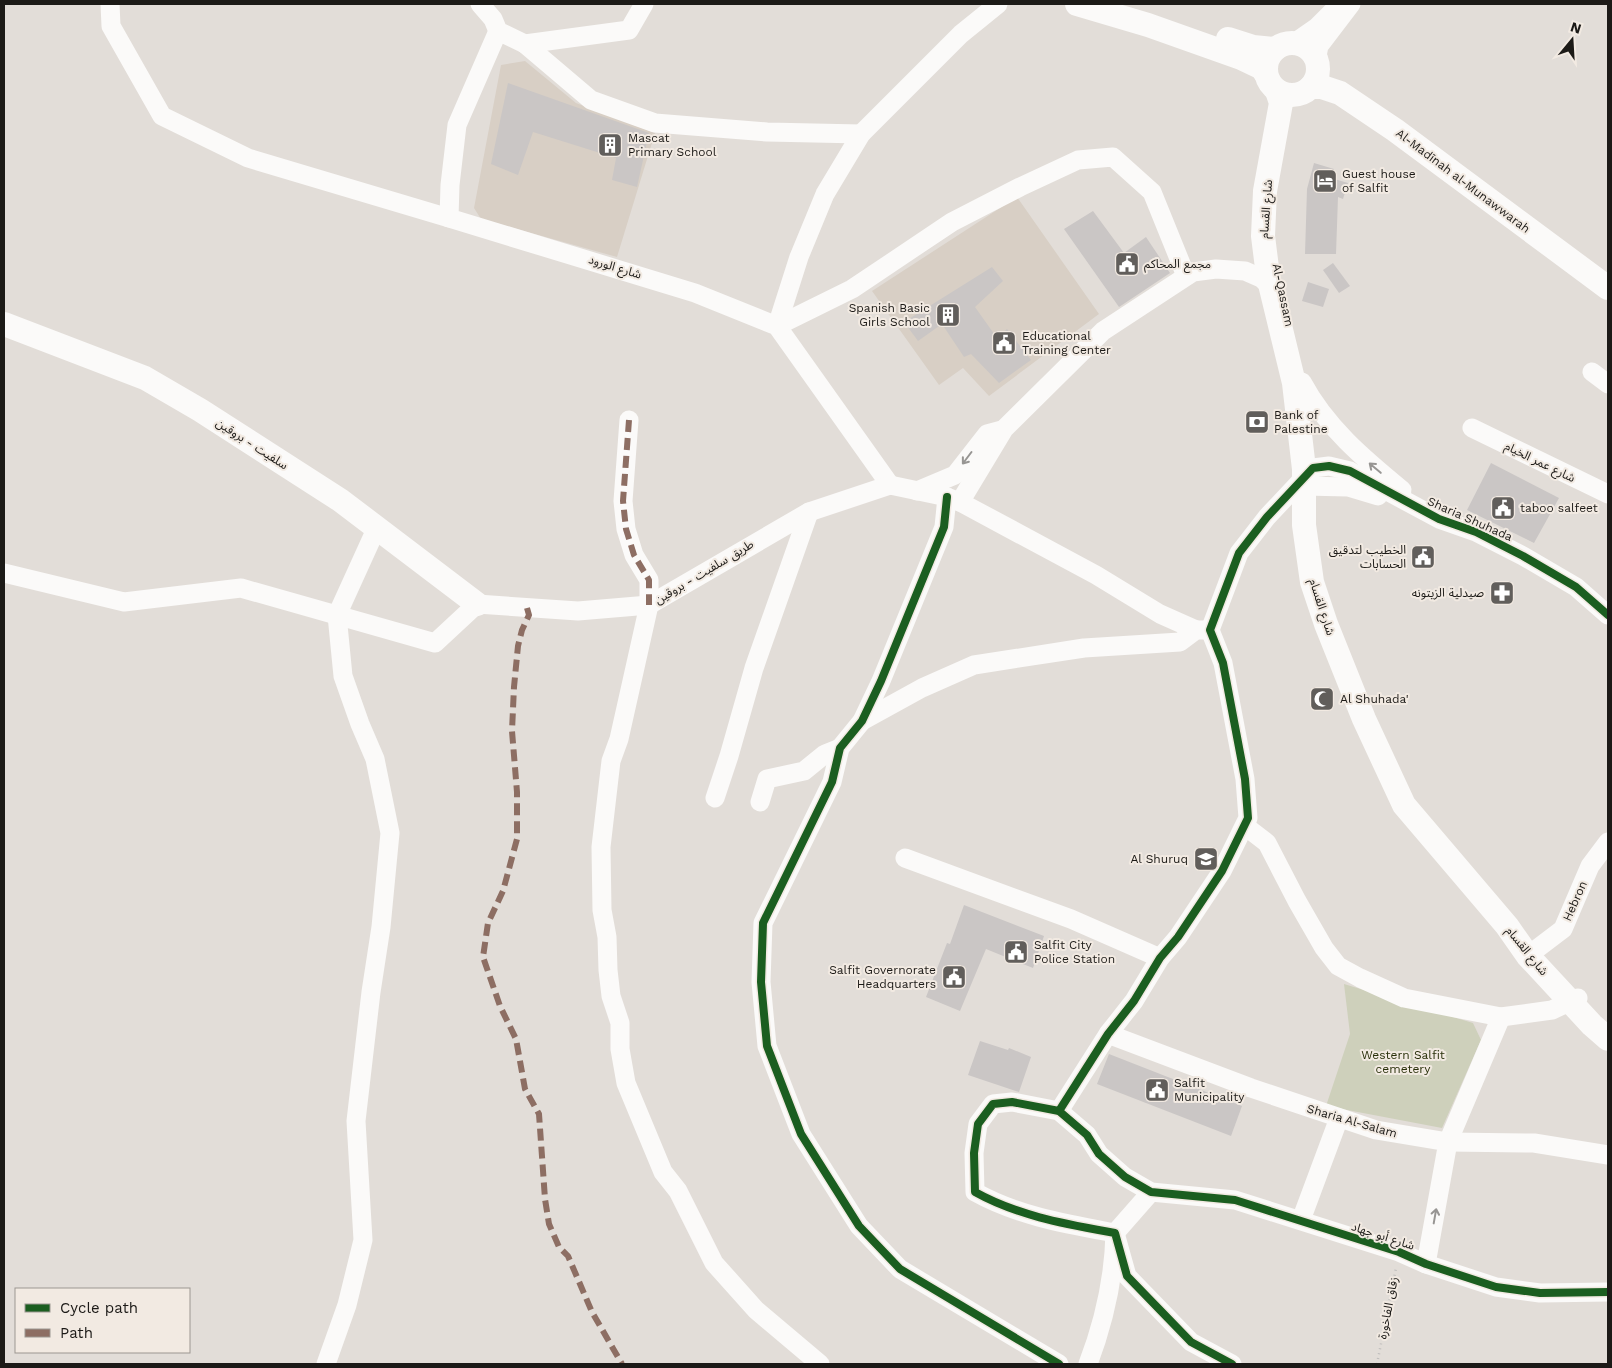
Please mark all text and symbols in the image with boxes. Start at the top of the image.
north arrow [1547,15,1597,65]
text: N [1569,18,1583,37]
street label: Al-Madīnah al-Munawwarah [1393,126,1533,236]
place label: Mascat Primary School [628,131,717,159]
building icon: Mascat Primary School [597,132,623,158]
place label: Guest house of Salfit [1342,167,1416,195]
hotel icon: Guest house of Salfit [1312,168,1338,194]
street label: شارع القسام [1257,179,1277,239]
public building icon: مجمع المحاكم [1114,251,1140,277]
street label: شارع الورود [586,252,643,284]
place label: مجمع المحاكم [1144,257,1211,273]
street label: Al-Qassam [1270,262,1296,328]
place label: Spanish Basic Girls School [849,301,930,329]
building icon: Spanish Basic Girls School [935,302,961,328]
place label: Educational Training Center [1022,329,1111,357]
public building icon: Educational Training Center [991,330,1017,356]
place label: Bank of Palestine [1274,408,1328,436]
bank icon: Bank of Palestine [1244,409,1270,435]
street label: سلفيت - بروقين [213,416,291,472]
street label: شارع عمر الخيام [1502,439,1578,487]
one-way arrow [962,451,972,465]
one-way arrow [1369,462,1382,473]
street label: Sharia Shuhada [1425,494,1515,544]
public building icon: taboo salfeet [1490,495,1516,521]
place label: taboo salfeet [1520,501,1598,515]
street label: طريق سلفيت - بروقين [652,537,756,608]
place label: الخطيب لتدقيق الحسابات [1329,543,1406,571]
public building icon: الخطيب لتدقيق الحسابات [1410,544,1436,570]
street label: شارع القسام [1304,577,1338,638]
pharmacy icon: صيدلية الزيتونه [1489,580,1515,606]
place label: صيدلية الزيتونه [1412,586,1484,600]
mosque icon: Al Shuhada' [1309,686,1335,712]
place label: Al Shuhada' [1340,692,1409,706]
school or university icon: Al Shuruq [1193,846,1219,872]
place label: Al Shuruq [1130,852,1188,866]
street label: Hebron [1560,879,1590,923]
street label: شارع القسام [1501,924,1551,980]
place label: Salfit City Police Station [1034,938,1115,966]
public building icon: Salfit City Police Station [1003,939,1029,965]
place label: Salfit Governorate Headquarters [829,963,936,991]
public building icon: Salfit Governorate Headquarters [941,964,967,990]
park label: Western Salfit cemetery [1361,1048,1445,1076]
place label: Salfit Municipality [1174,1076,1245,1104]
public building icon: Salfit Municipality [1144,1077,1170,1103]
street label: Sharia Al-Salam [1305,1101,1399,1141]
one-way arrow [1431,1208,1440,1224]
street label: شارع أبو جهاد [1349,1219,1417,1255]
street label: زقاق الفاخورة [1375,1276,1401,1340]
legend [15,1288,190,1353]
text: Cycle path [60,1299,138,1317]
text: Path [60,1324,93,1342]

